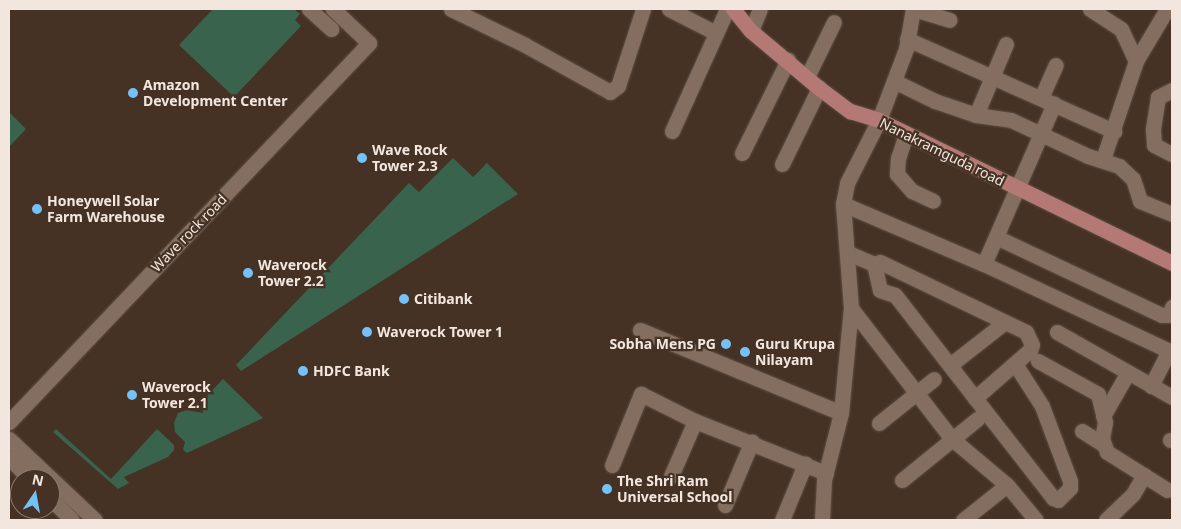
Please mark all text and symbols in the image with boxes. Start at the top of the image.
place label: Amazon Development Center [143,77,287,110]
marker: Amazon Development Center [127,87,139,99]
street label: Nanakramguda road [877,114,1007,190]
place label: Wave Rock Tower 2.3 [372,142,447,174]
marker: Wave Rock Tower 2.3 [356,152,368,164]
street label: Wave rock road [148,191,230,275]
place label: Honeywell Solar Farm Warehouse [47,193,165,226]
marker: Honeywell Solar Farm Warehouse [31,203,43,215]
place label: Waverock Tower 2.2 [258,257,327,290]
marker: Waverock Tower 2.2 [242,267,254,279]
place label: Citibank [414,291,472,307]
marker: Citibank [398,293,410,305]
place label: Waverock Tower 1 [377,324,503,340]
marker: Waverock Tower 1 [361,326,373,338]
place label: Sobha Mens PG [609,336,716,352]
place label: Guru Krupa Nilayam [755,336,835,368]
marker: Sobha Mens PG [720,338,732,350]
marker: Guru Krupa Nilayam [739,346,751,358]
place label: HDFC Bank [313,363,390,379]
marker: HDFC Bank [297,365,309,377]
place label: Waverock Tower 2.1 [142,379,211,412]
marker: Waverock Tower 2.1 [126,389,138,401]
north arrow [10,469,60,519]
text: N [30,469,46,490]
place label: The Shri Ram Universal School [617,473,732,506]
marker: The Shri Ram Universal School [601,483,613,495]

